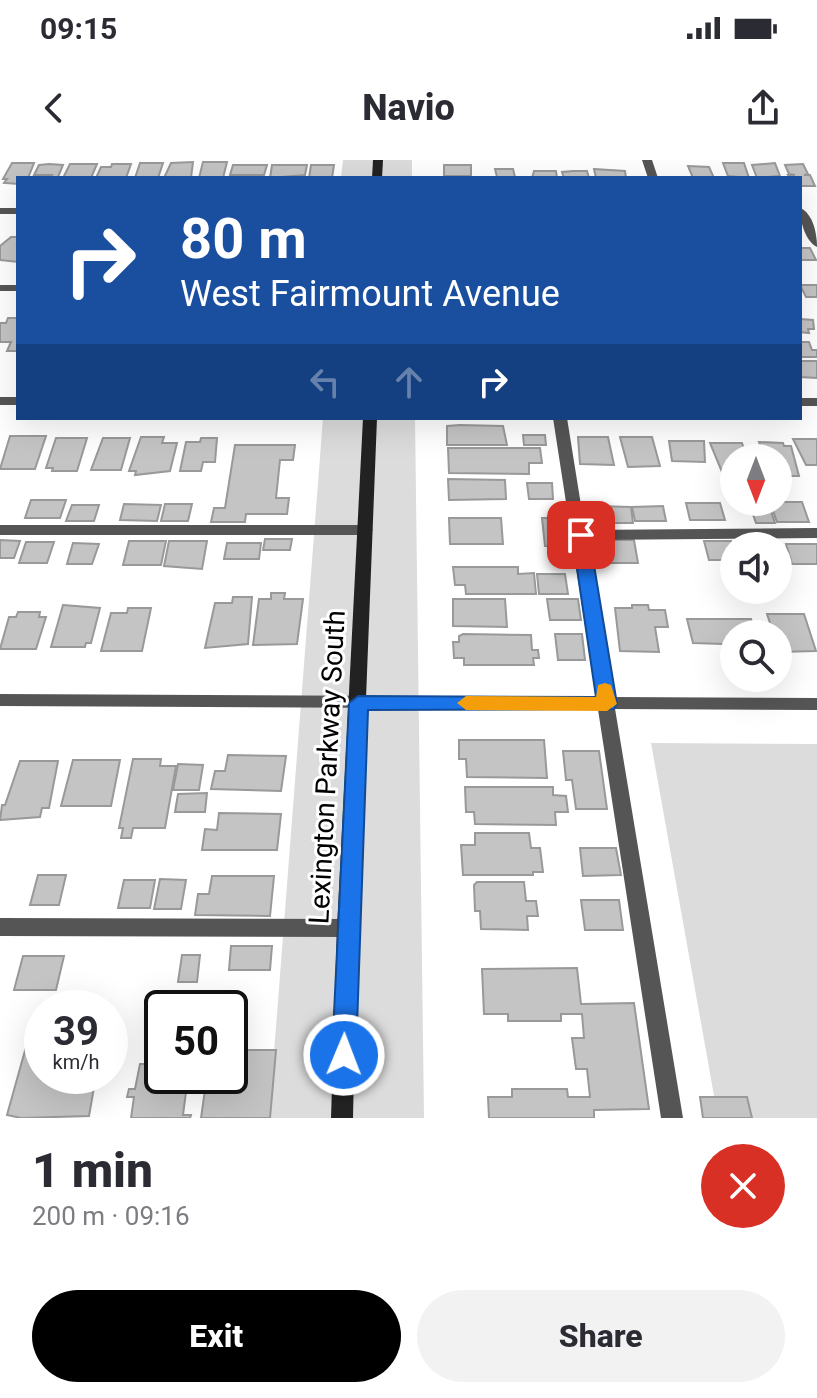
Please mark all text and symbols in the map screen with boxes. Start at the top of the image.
text: 09:15 [40,11,117,46]
icon: back [32,86,76,130]
icon: share [741,86,785,130]
text: Navio [362,87,455,129]
text: 80 m [180,206,307,272]
icon: right [48,208,152,312]
text: West Fairmount Avenue [180,273,560,315]
icon: left [303,360,347,404]
icon: ahead [387,360,431,404]
icon: right [471,360,515,404]
north arrow [720,444,792,516]
map controls [720,444,792,692]
pin [547,501,615,569]
icon: arrive [559,513,603,557]
button: sound [720,532,792,604]
street label: Lexington Parkway South [302,609,352,925]
button: search [720,620,792,692]
speed limit sign: 50 [144,990,248,1094]
text: 39 [53,1008,99,1055]
position arrow [302,1013,386,1097]
text: km/h [53,1050,99,1074]
text: 1 min [32,1142,153,1199]
button: close [701,1144,785,1228]
text: 200 m · 09:16 [32,1201,190,1231]
button: Exit [32,1290,401,1382]
button: Share [417,1290,785,1382]

